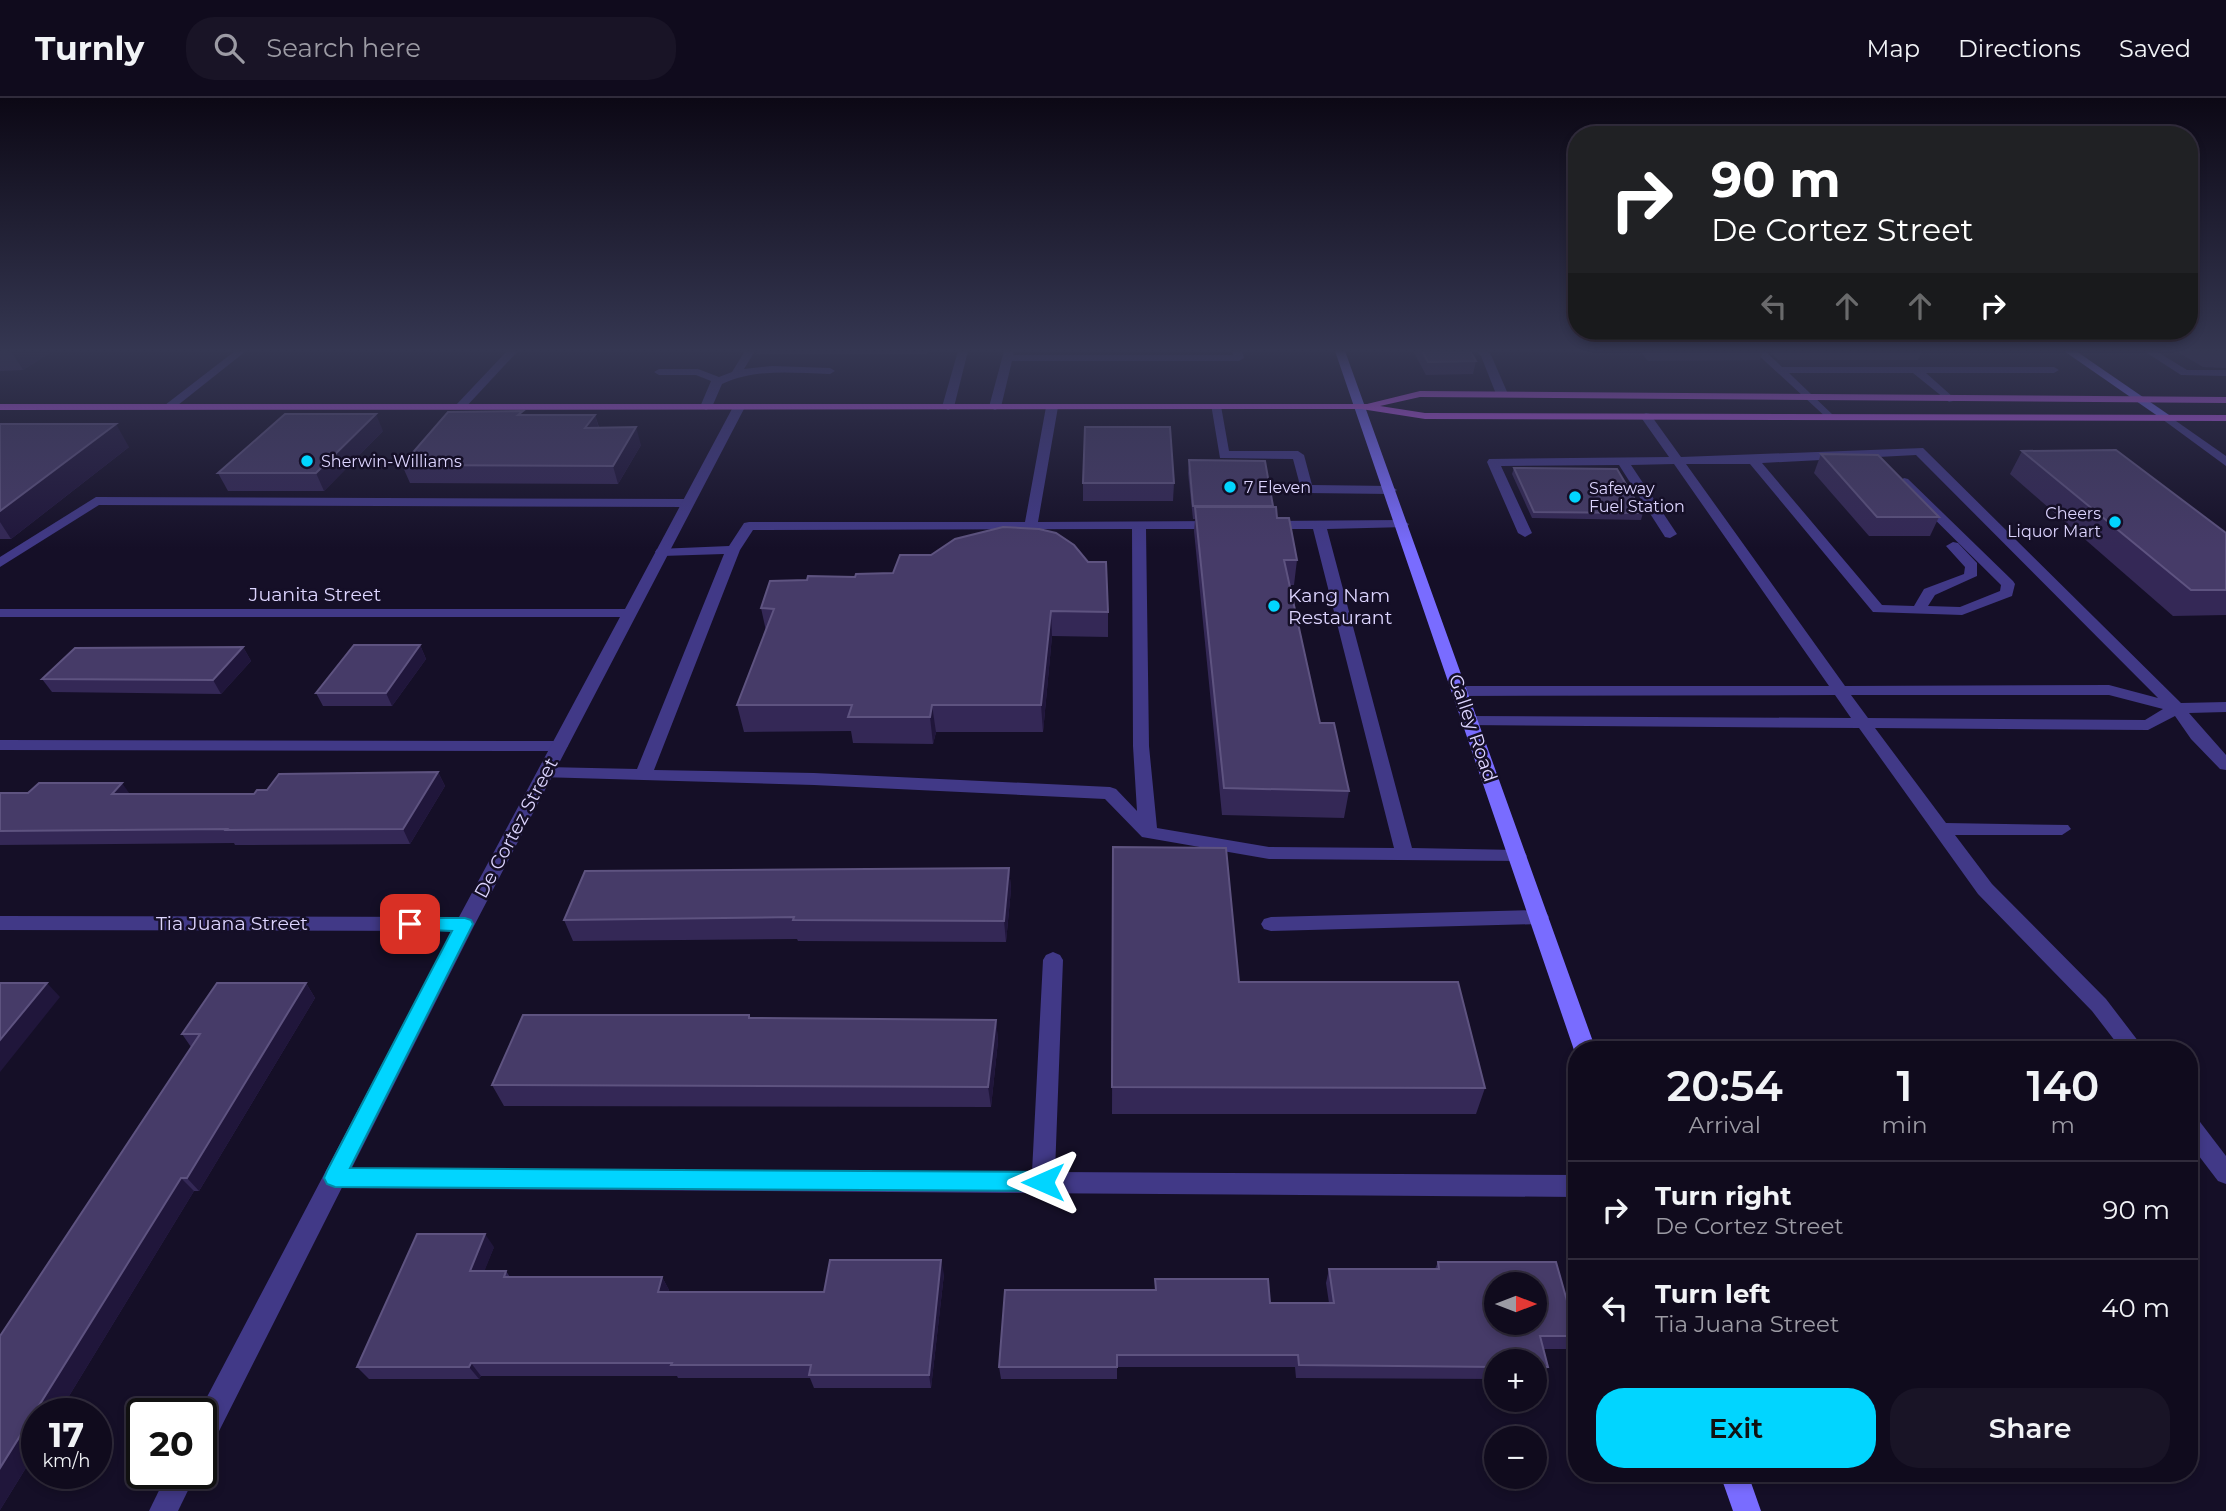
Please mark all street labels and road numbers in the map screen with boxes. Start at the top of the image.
street label: Juanita Street [248,583,381,606]
street label: Galley Road [1444,671,1502,785]
street label: De Cortez Street [469,754,563,902]
street label: Tia Juana Street [156,912,308,935]

